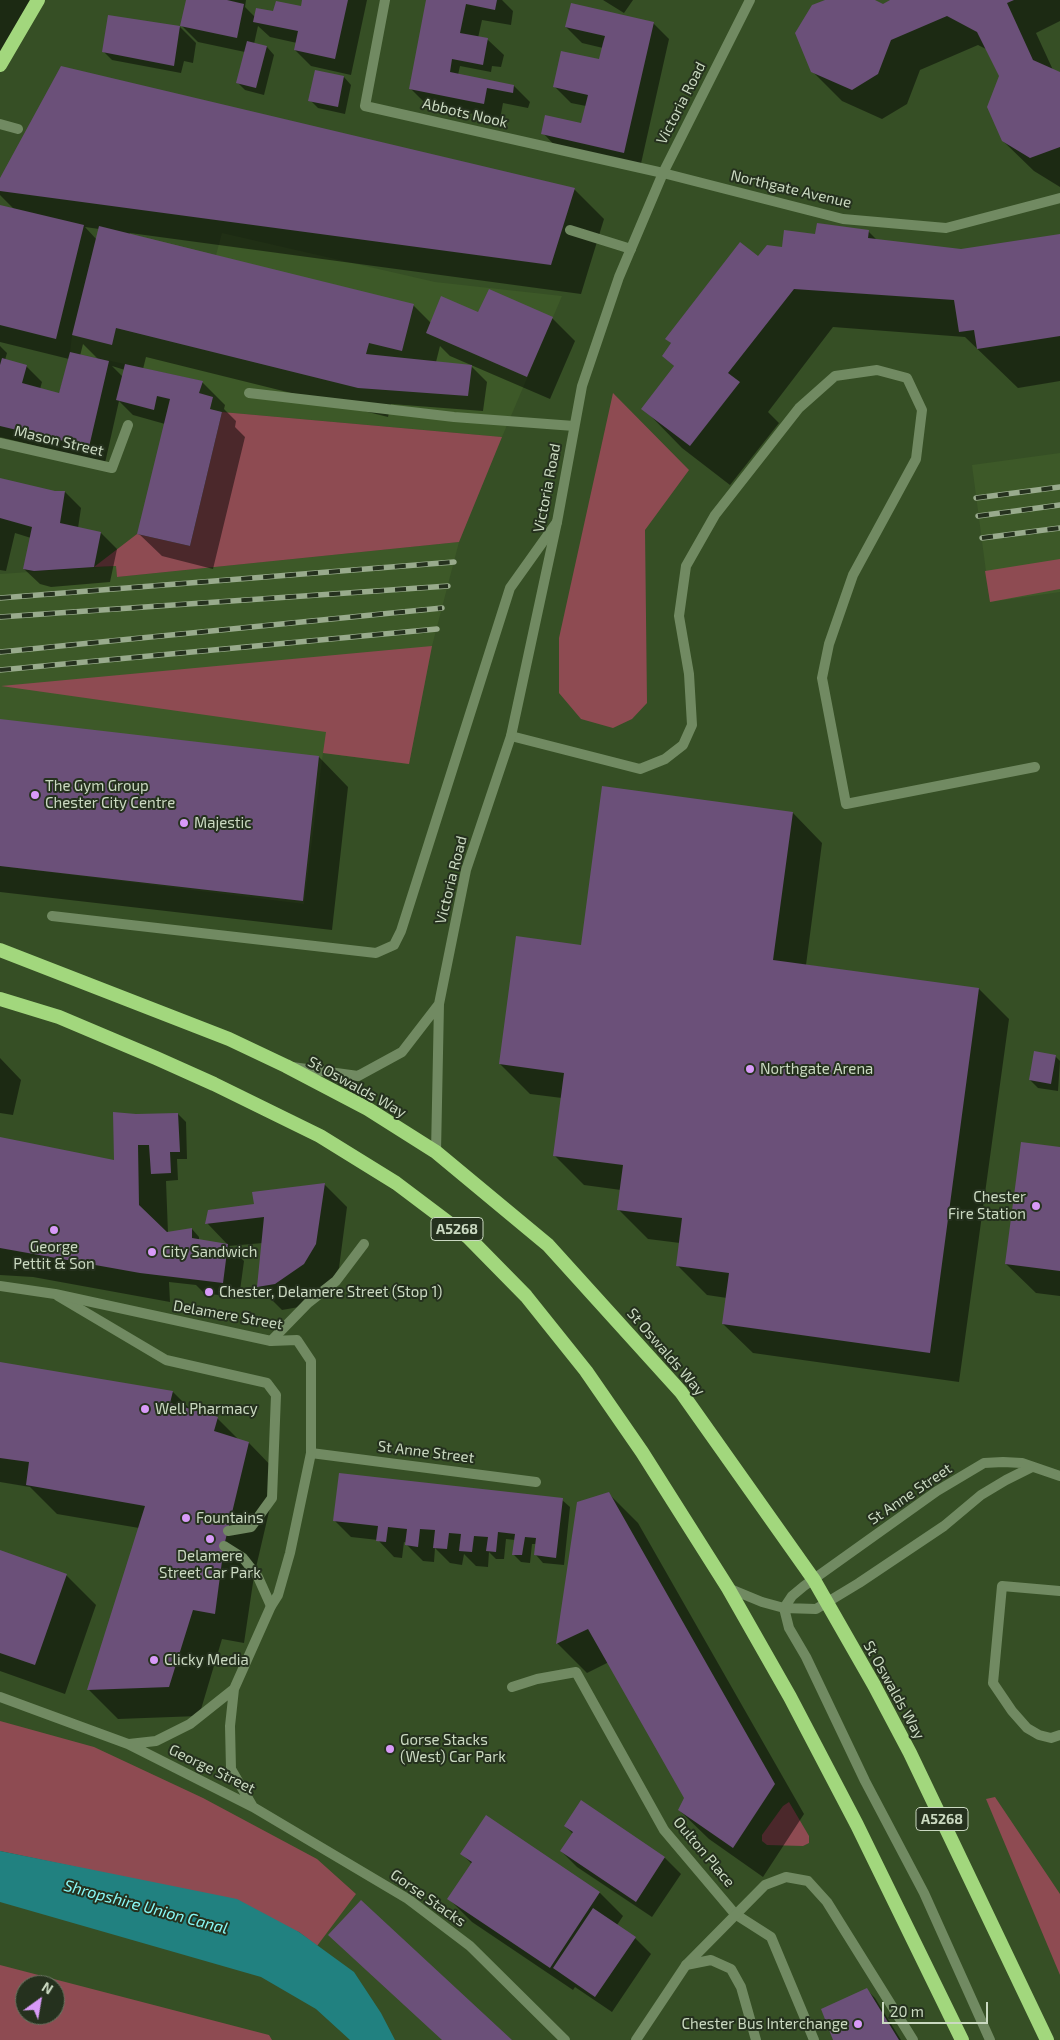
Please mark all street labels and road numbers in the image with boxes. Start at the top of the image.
street label: Victoria Road [652,59,710,147]
street label: Abbots Nook [421,94,509,132]
street label: Northgate Avenue [729,166,853,212]
street label: Mason Street [13,422,105,460]
street label: Victoria Road [530,442,564,534]
street label: Victoria Road [431,834,471,926]
street label: St Oswalds Way [305,1053,409,1121]
road number: A5268 [431,1218,483,1240]
street label: Delamere Street [172,1297,284,1333]
street label: St Oswalds Way [623,1305,709,1399]
street label: St Anne Street [377,1437,475,1467]
street label: St Anne Street [865,1459,955,1529]
street label: St Oswalds Way [860,1638,928,1742]
street label: George Street [166,1740,258,1798]
road number: A5268 [916,1808,968,1830]
street label: Oulton Place [669,1813,739,1891]
street label: Gorse Stacks [387,1865,469,1931]

